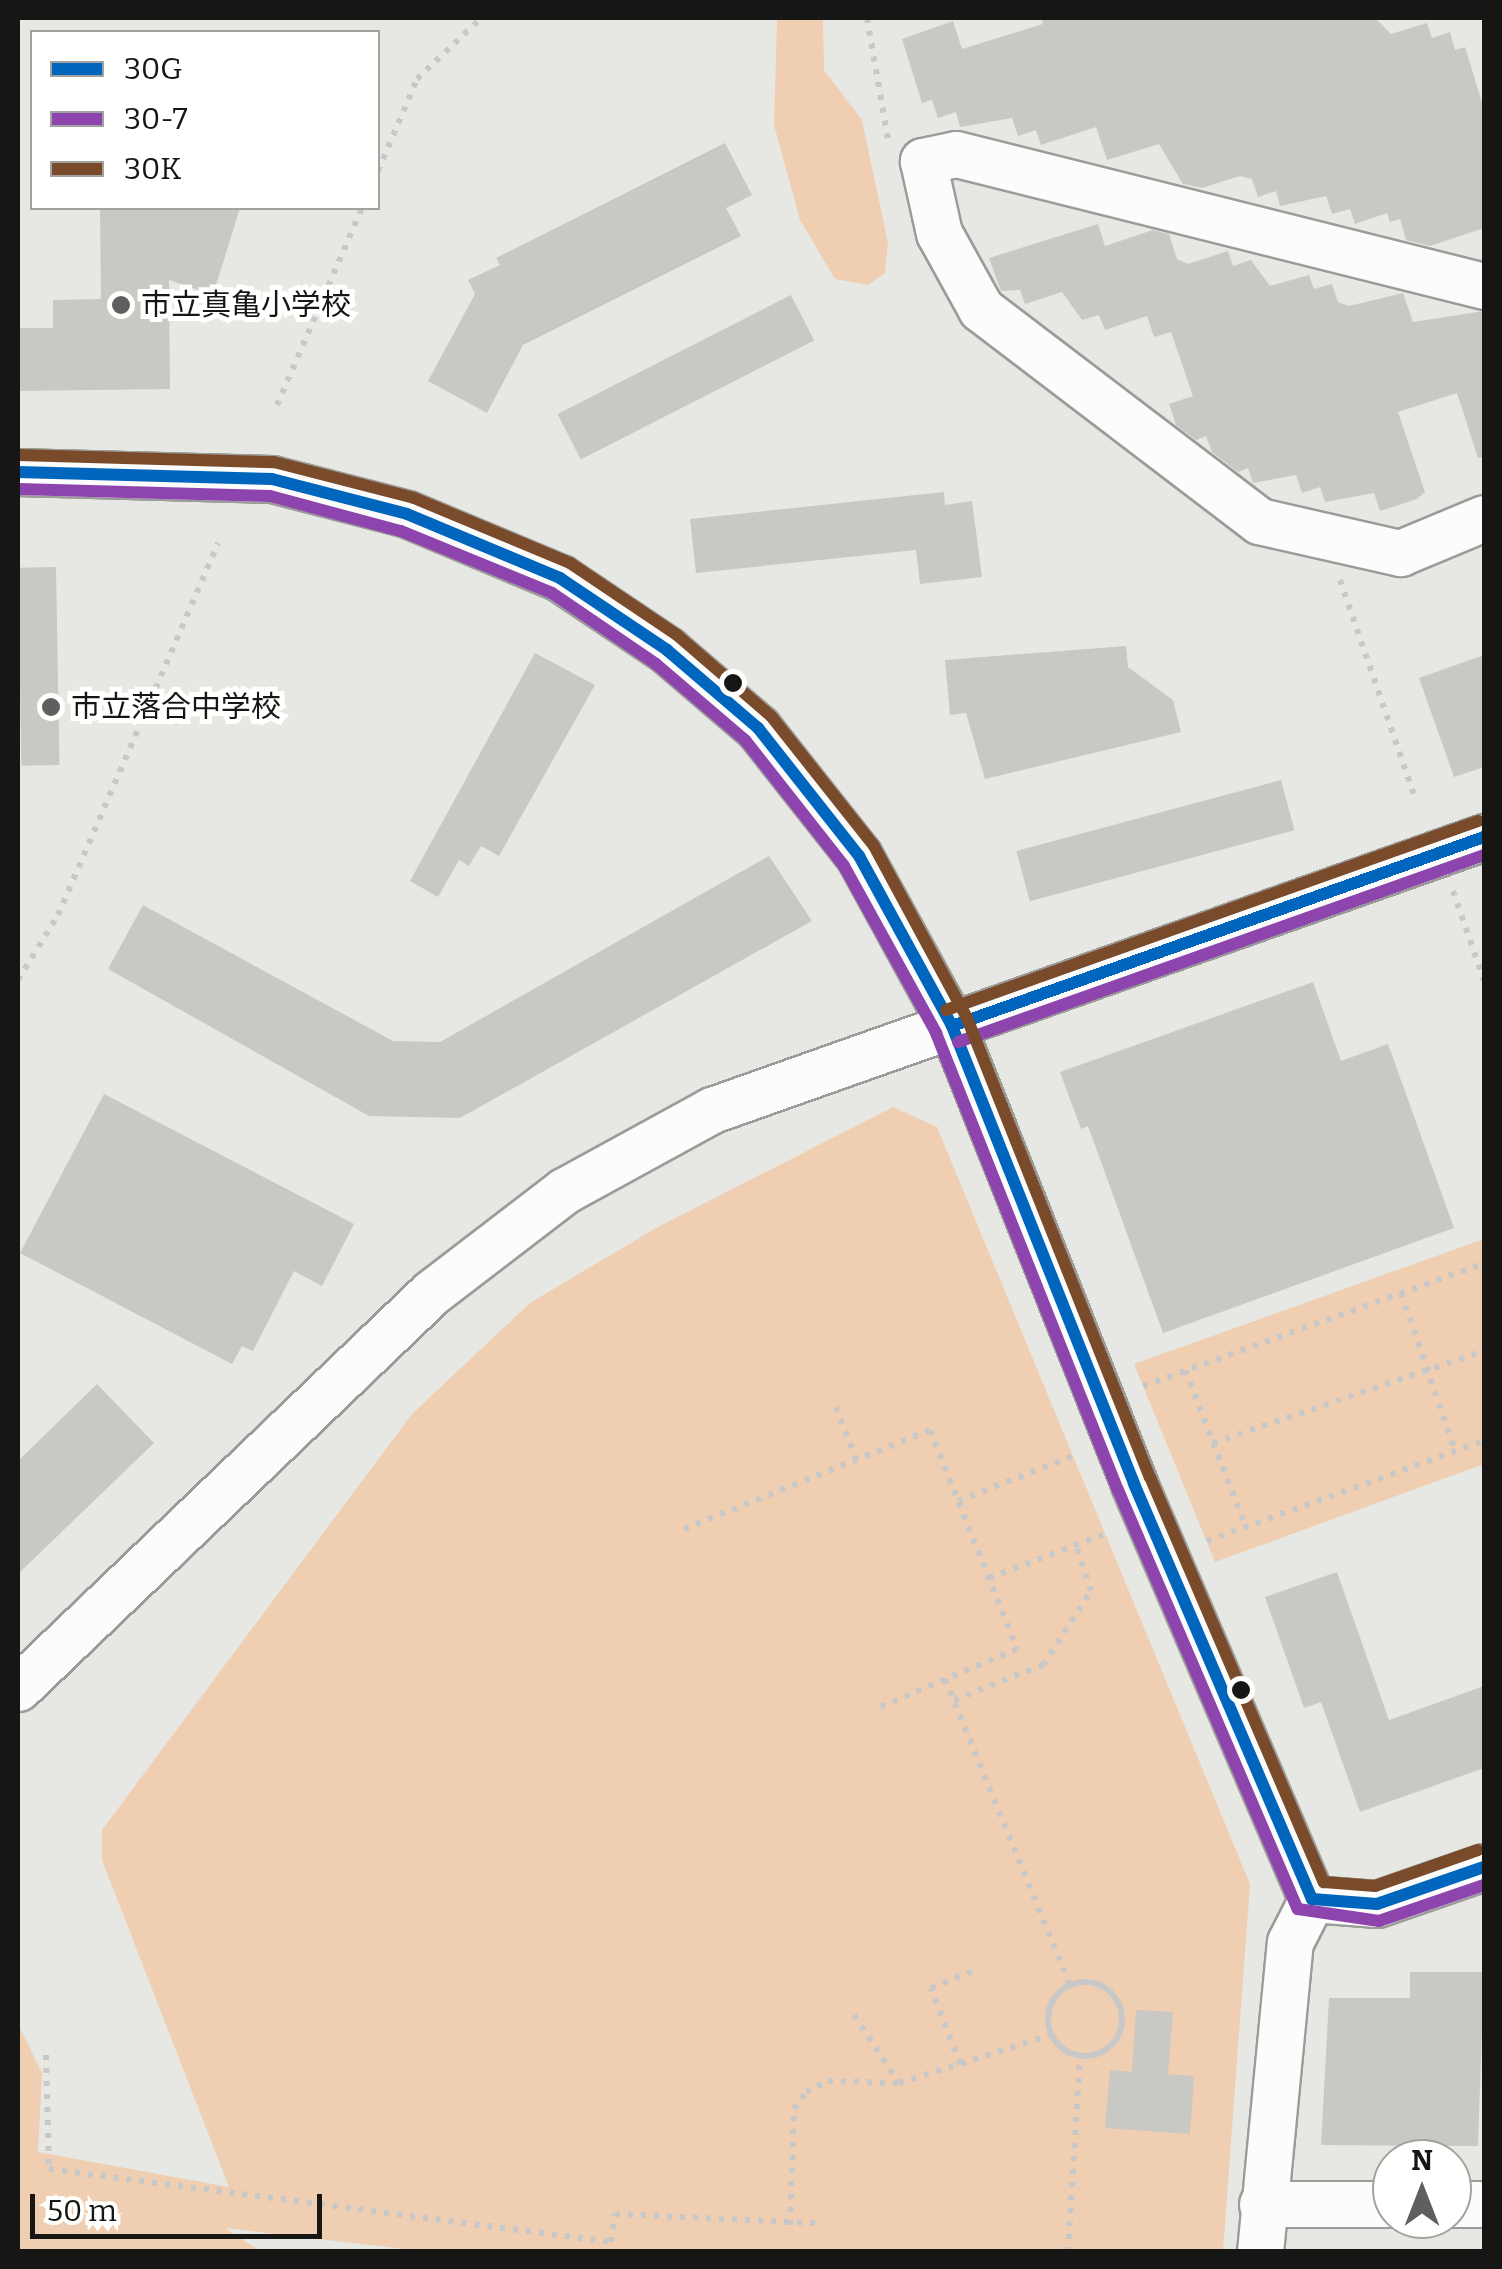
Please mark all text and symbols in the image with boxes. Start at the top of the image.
legend [30,30,380,210]
text: 30G [124,51,182,87]
text: 30-7 [124,101,187,137]
text: 30K [124,151,182,187]
place label: 市立真亀小学校 [141,287,351,323]
marker: 市立真亀小学校 [110,294,132,316]
unlabelled marker [723,673,743,693]
place label: 市立落合中学校 [71,689,281,725]
marker: 市立落合中学校 [40,696,62,718]
unlabelled marker [1231,1680,1251,1700]
north arrow [1372,2139,1472,2239]
text: N [1411,2144,1433,2177]
scale bar [35,2174,328,2236]
text: 50 m [47,2193,117,2229]

